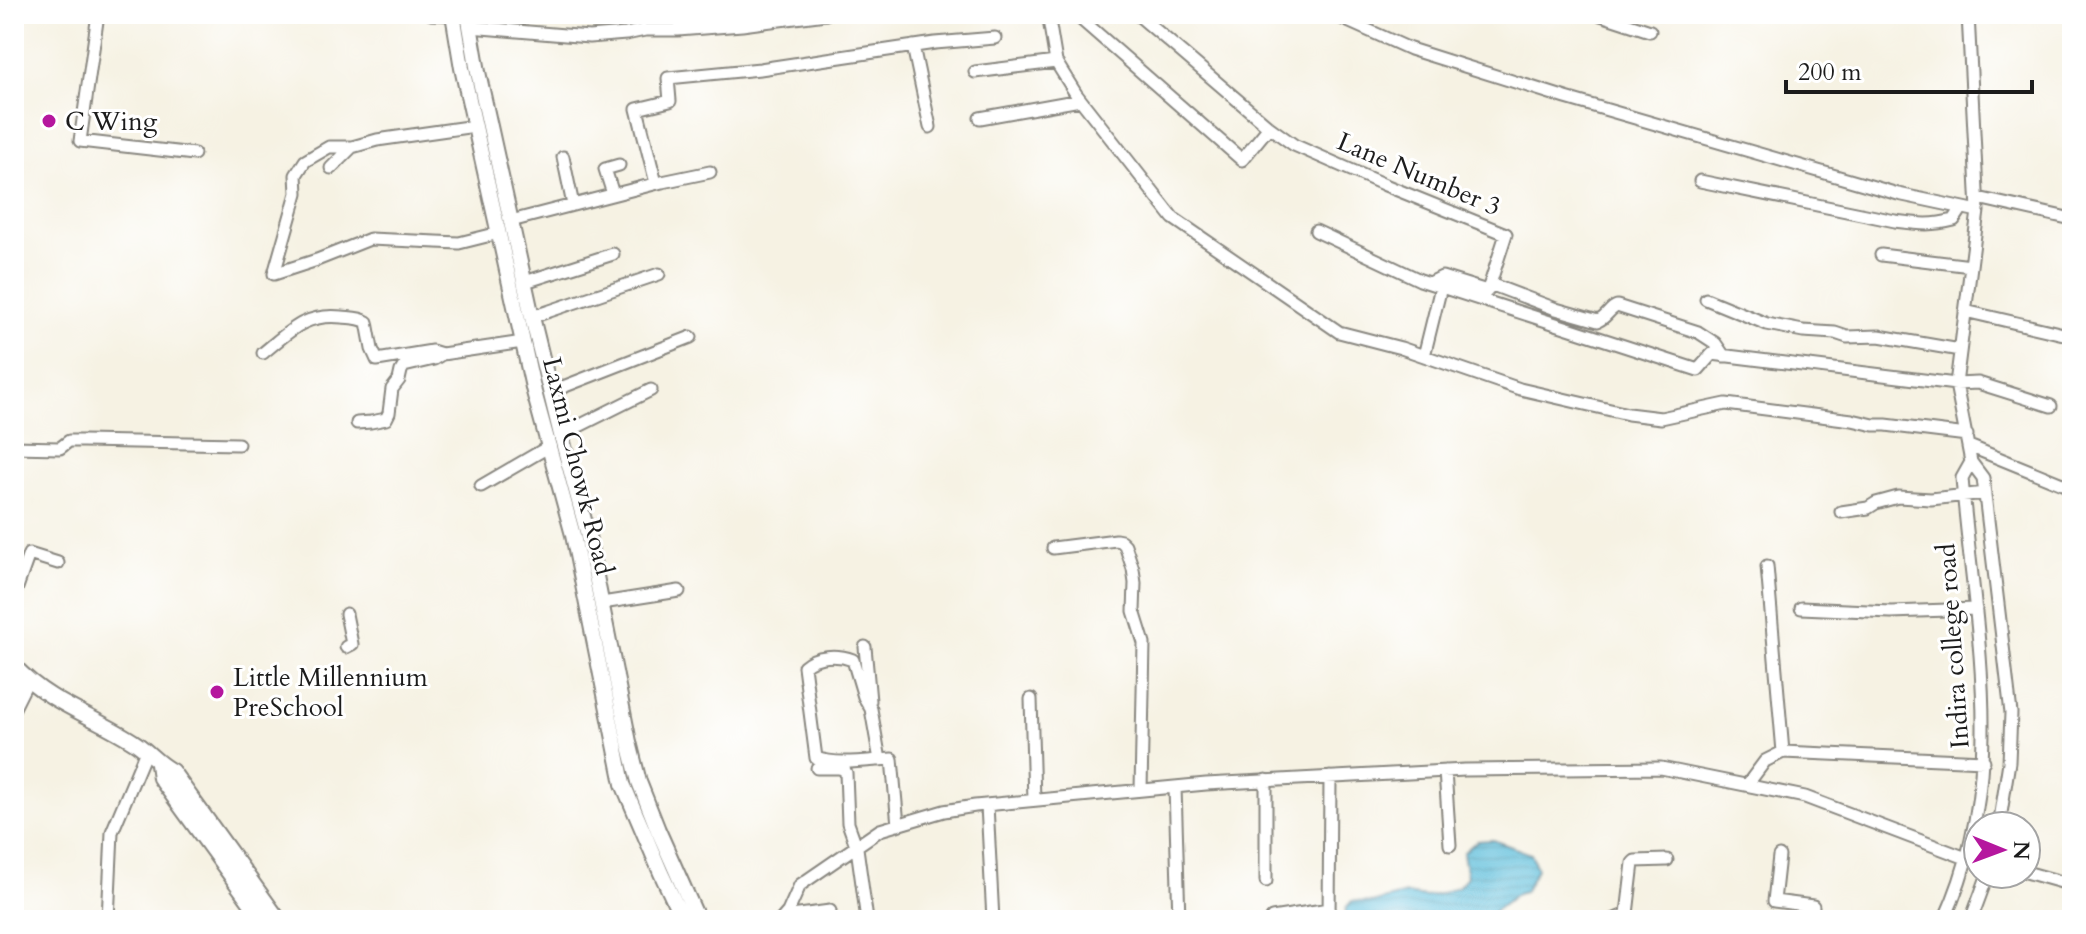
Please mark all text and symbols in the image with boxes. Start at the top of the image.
scale bar [1786,44,2032,94]
text: 200 m [1798,56,1862,89]
place label: C Wing [65,104,158,139]
marker: C Wing [40,112,58,130]
street label: Lane Number 3 [1332,124,1506,224]
street label: Laxmi Chowk Road [534,353,622,579]
street label: Indira college road [1928,542,1978,750]
place label: Little Millennium PreSchool [233,660,428,725]
marker: Little Millennium PreSchool [208,683,226,701]
north arrow [1962,810,2042,890]
text: N [2006,841,2036,860]

